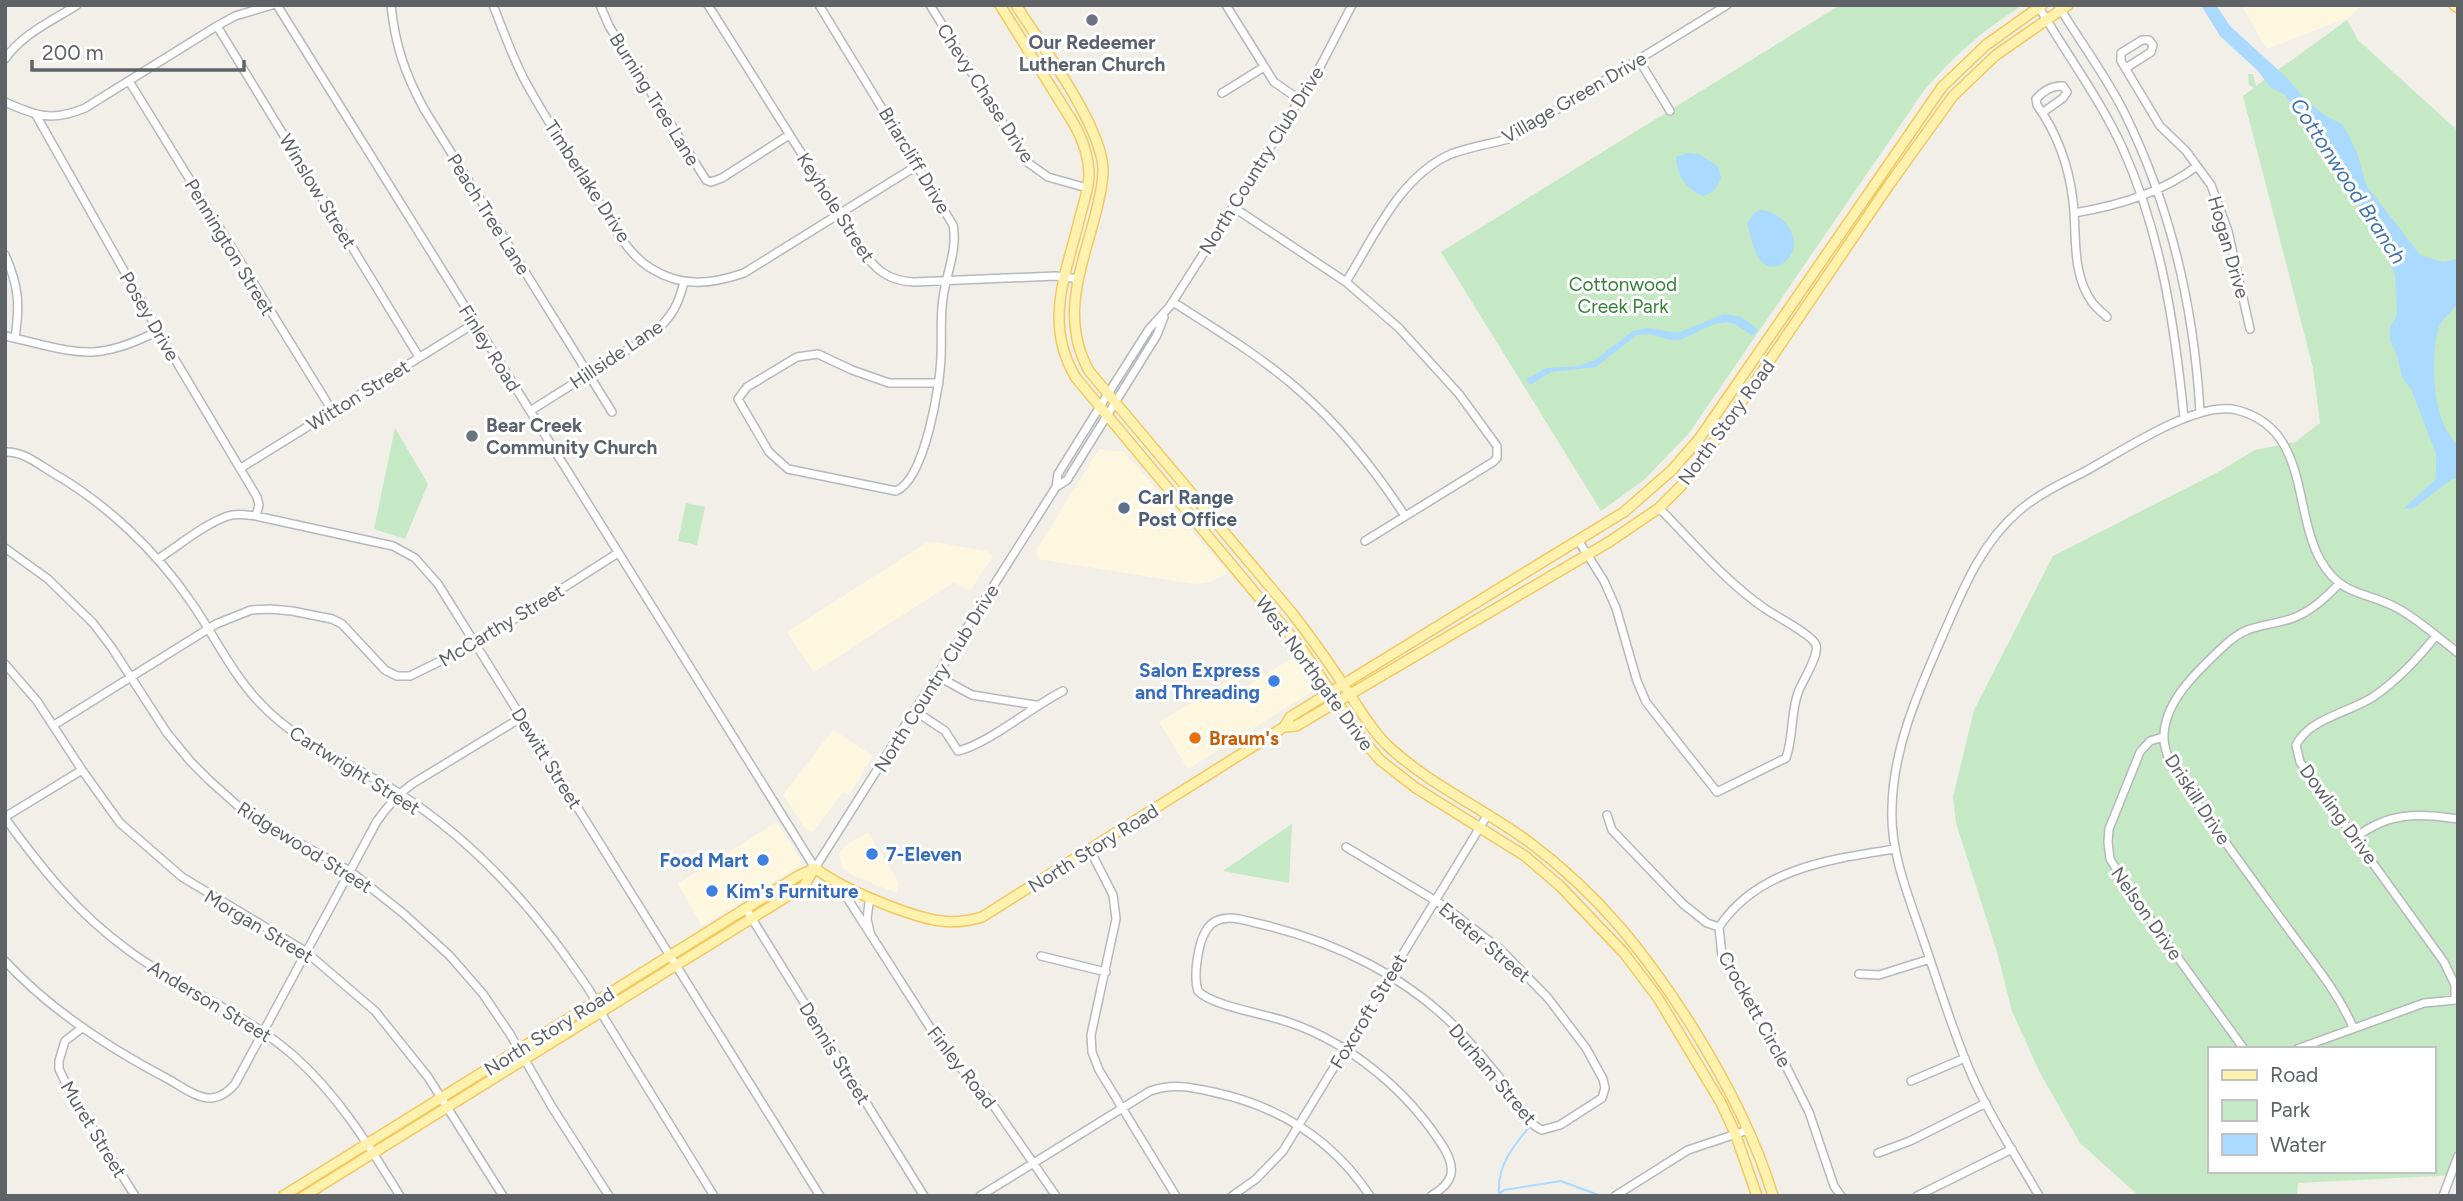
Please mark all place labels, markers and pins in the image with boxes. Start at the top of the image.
marker: Our Redeemer Lutheran Church [1084,12,1100,28]
place label: Our Redeemer Lutheran Church [1019,31,1165,76]
place label: Bear Creek Community Church [486,414,657,459]
marker: Bear Creek Community Church [464,428,480,444]
place label: Carl Range Post Office [1138,486,1238,531]
marker: Carl Range Post Office [1116,500,1132,516]
place label: Salon Express and Threading [1135,659,1260,704]
marker: Salon Express and Threading [1266,673,1282,689]
place label: Braum's [1209,727,1279,750]
marker: Braum's [1187,730,1203,746]
place label: 7-Eleven [886,843,962,866]
marker: 7-Eleven [864,846,880,862]
place label: Food Mart [659,849,749,872]
marker: Food Mart [755,852,771,868]
place label: Kim's Furniture [726,880,859,903]
marker: Kim's Furniture [704,883,720,899]

